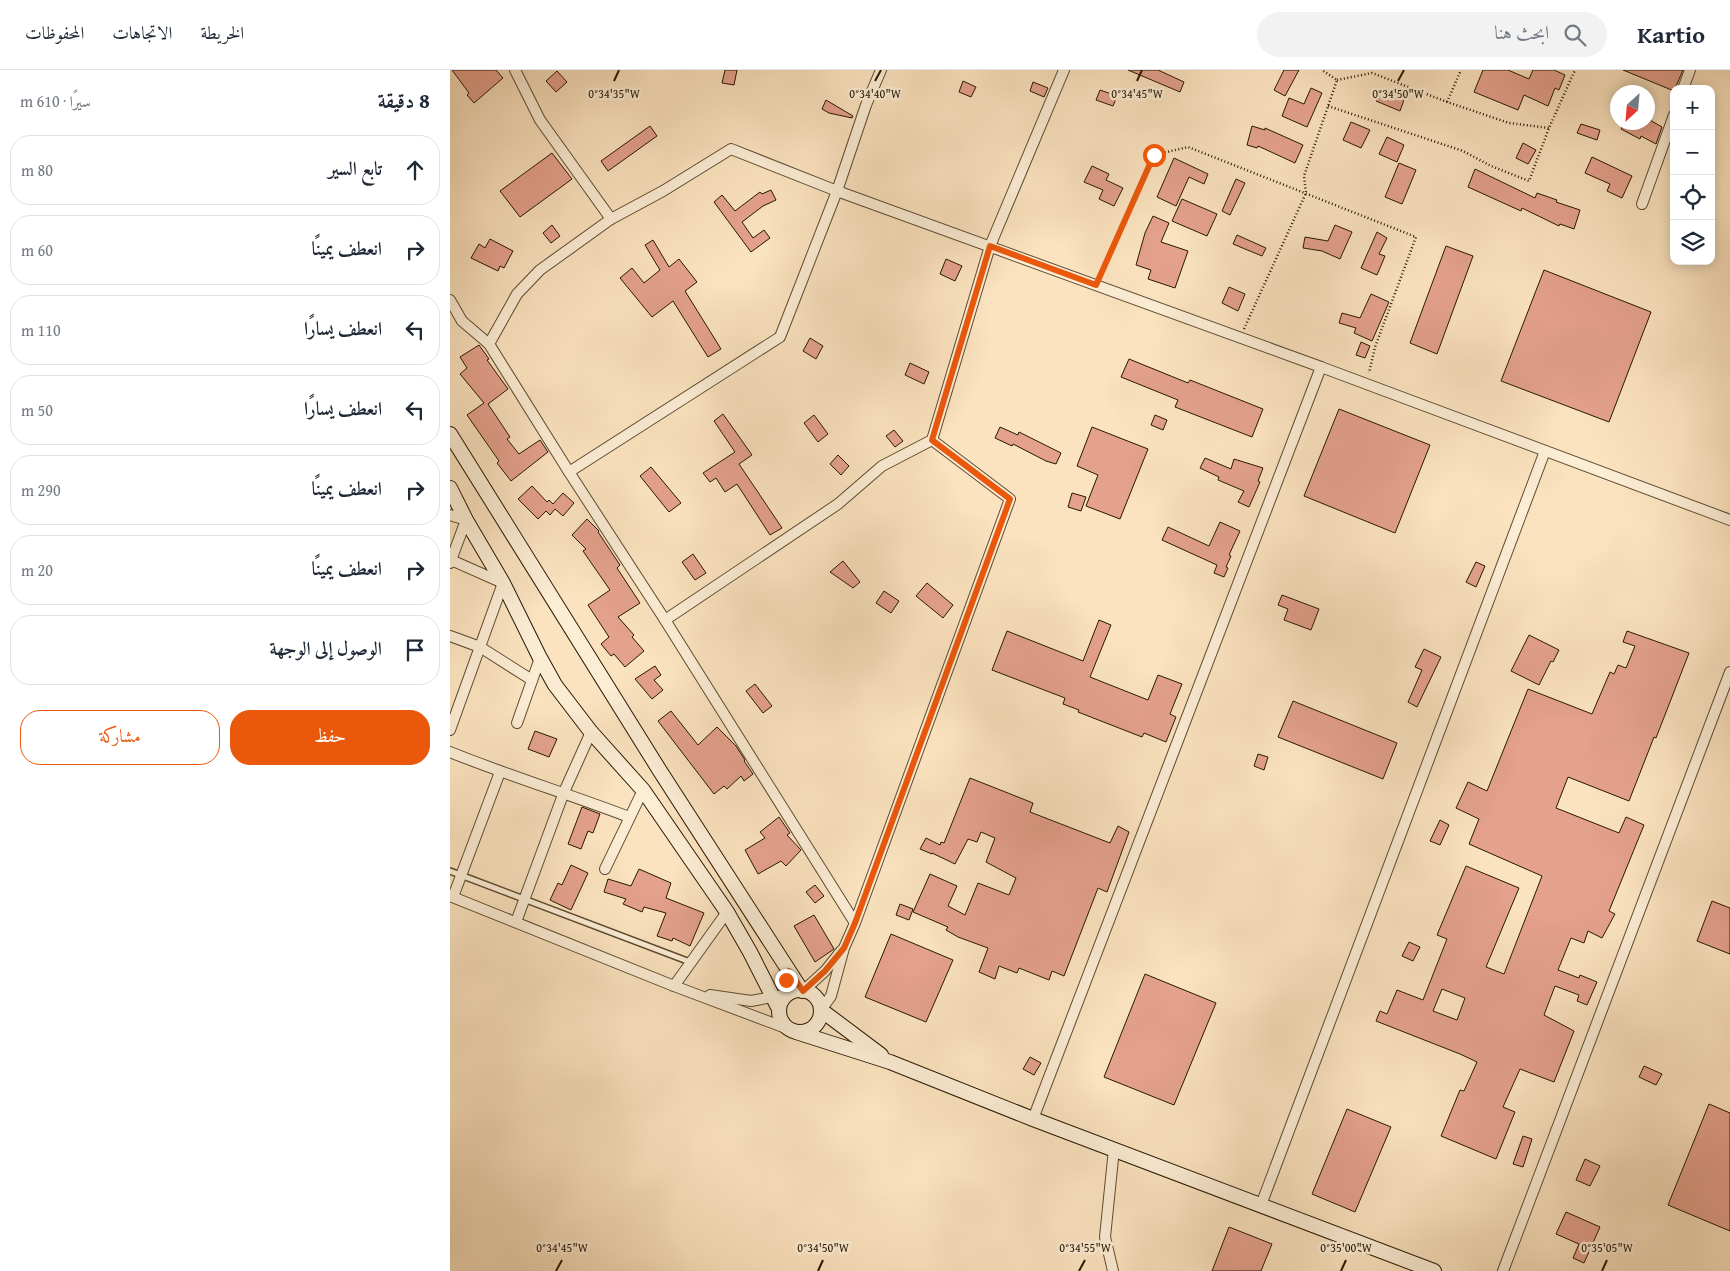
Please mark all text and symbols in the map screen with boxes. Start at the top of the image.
search box [1257,12,1607,57]
text: Kartio [1637,17,1705,52]
text: ابحث هنا [1494,18,1549,46]
text: المحفوظات [25,19,84,46]
text: الاتجاهات [112,19,172,46]
text: الخريطة [200,19,244,46]
icon: search [1561,21,1589,49]
text: 8 دقيقة [378,85,430,116]
text: 0°34'35"W [588,85,641,102]
text: 0°34'40"W [849,85,902,102]
text: 0°34'45"W [1111,85,1164,102]
text: 0°34'50"W [1372,85,1425,102]
north arrow [1610,85,1655,130]
map controls [1670,85,1715,265]
button: + [1670,85,1715,130]
text: سيرًا · 610 m [20,89,91,113]
button: − [1670,130,1715,175]
route start [1143,144,1166,167]
text: تابع السير [328,154,382,182]
icon: ahead [401,156,429,184]
text: 80 m [21,158,53,182]
button: locate [1670,175,1715,220]
button: layers [1670,220,1715,265]
text: انعطف يمينًا [312,234,382,262]
icon: right [401,236,429,264]
text: 60 m [21,238,53,262]
text: انعطف يسارًا [304,314,382,342]
icon: left [401,316,429,344]
text: 110 m [21,318,61,342]
text: انعطف يسارًا [304,394,382,422]
icon: left [401,396,429,424]
text: 50 m [21,398,53,422]
text: انعطف يمينًا [312,474,382,502]
icon: right [401,476,429,504]
text: 290 m [21,478,61,502]
text: انعطف يمينًا [312,554,382,582]
icon: right [401,556,429,584]
text: 20 m [21,558,53,582]
text: الوصول إلى الوجهة [270,634,382,662]
icon: arrive [401,636,429,664]
button: مشاركة [20,710,220,765]
button: حفظ [230,710,430,765]
route end [775,969,798,992]
text: 0°34'45"W [536,1239,589,1256]
text: 0°34'50"W [797,1239,850,1256]
text: 0°34'55"W [1059,1239,1112,1256]
text: 0°35'00"W [1320,1239,1373,1256]
text: 0°35'05"W [1581,1239,1634,1256]

